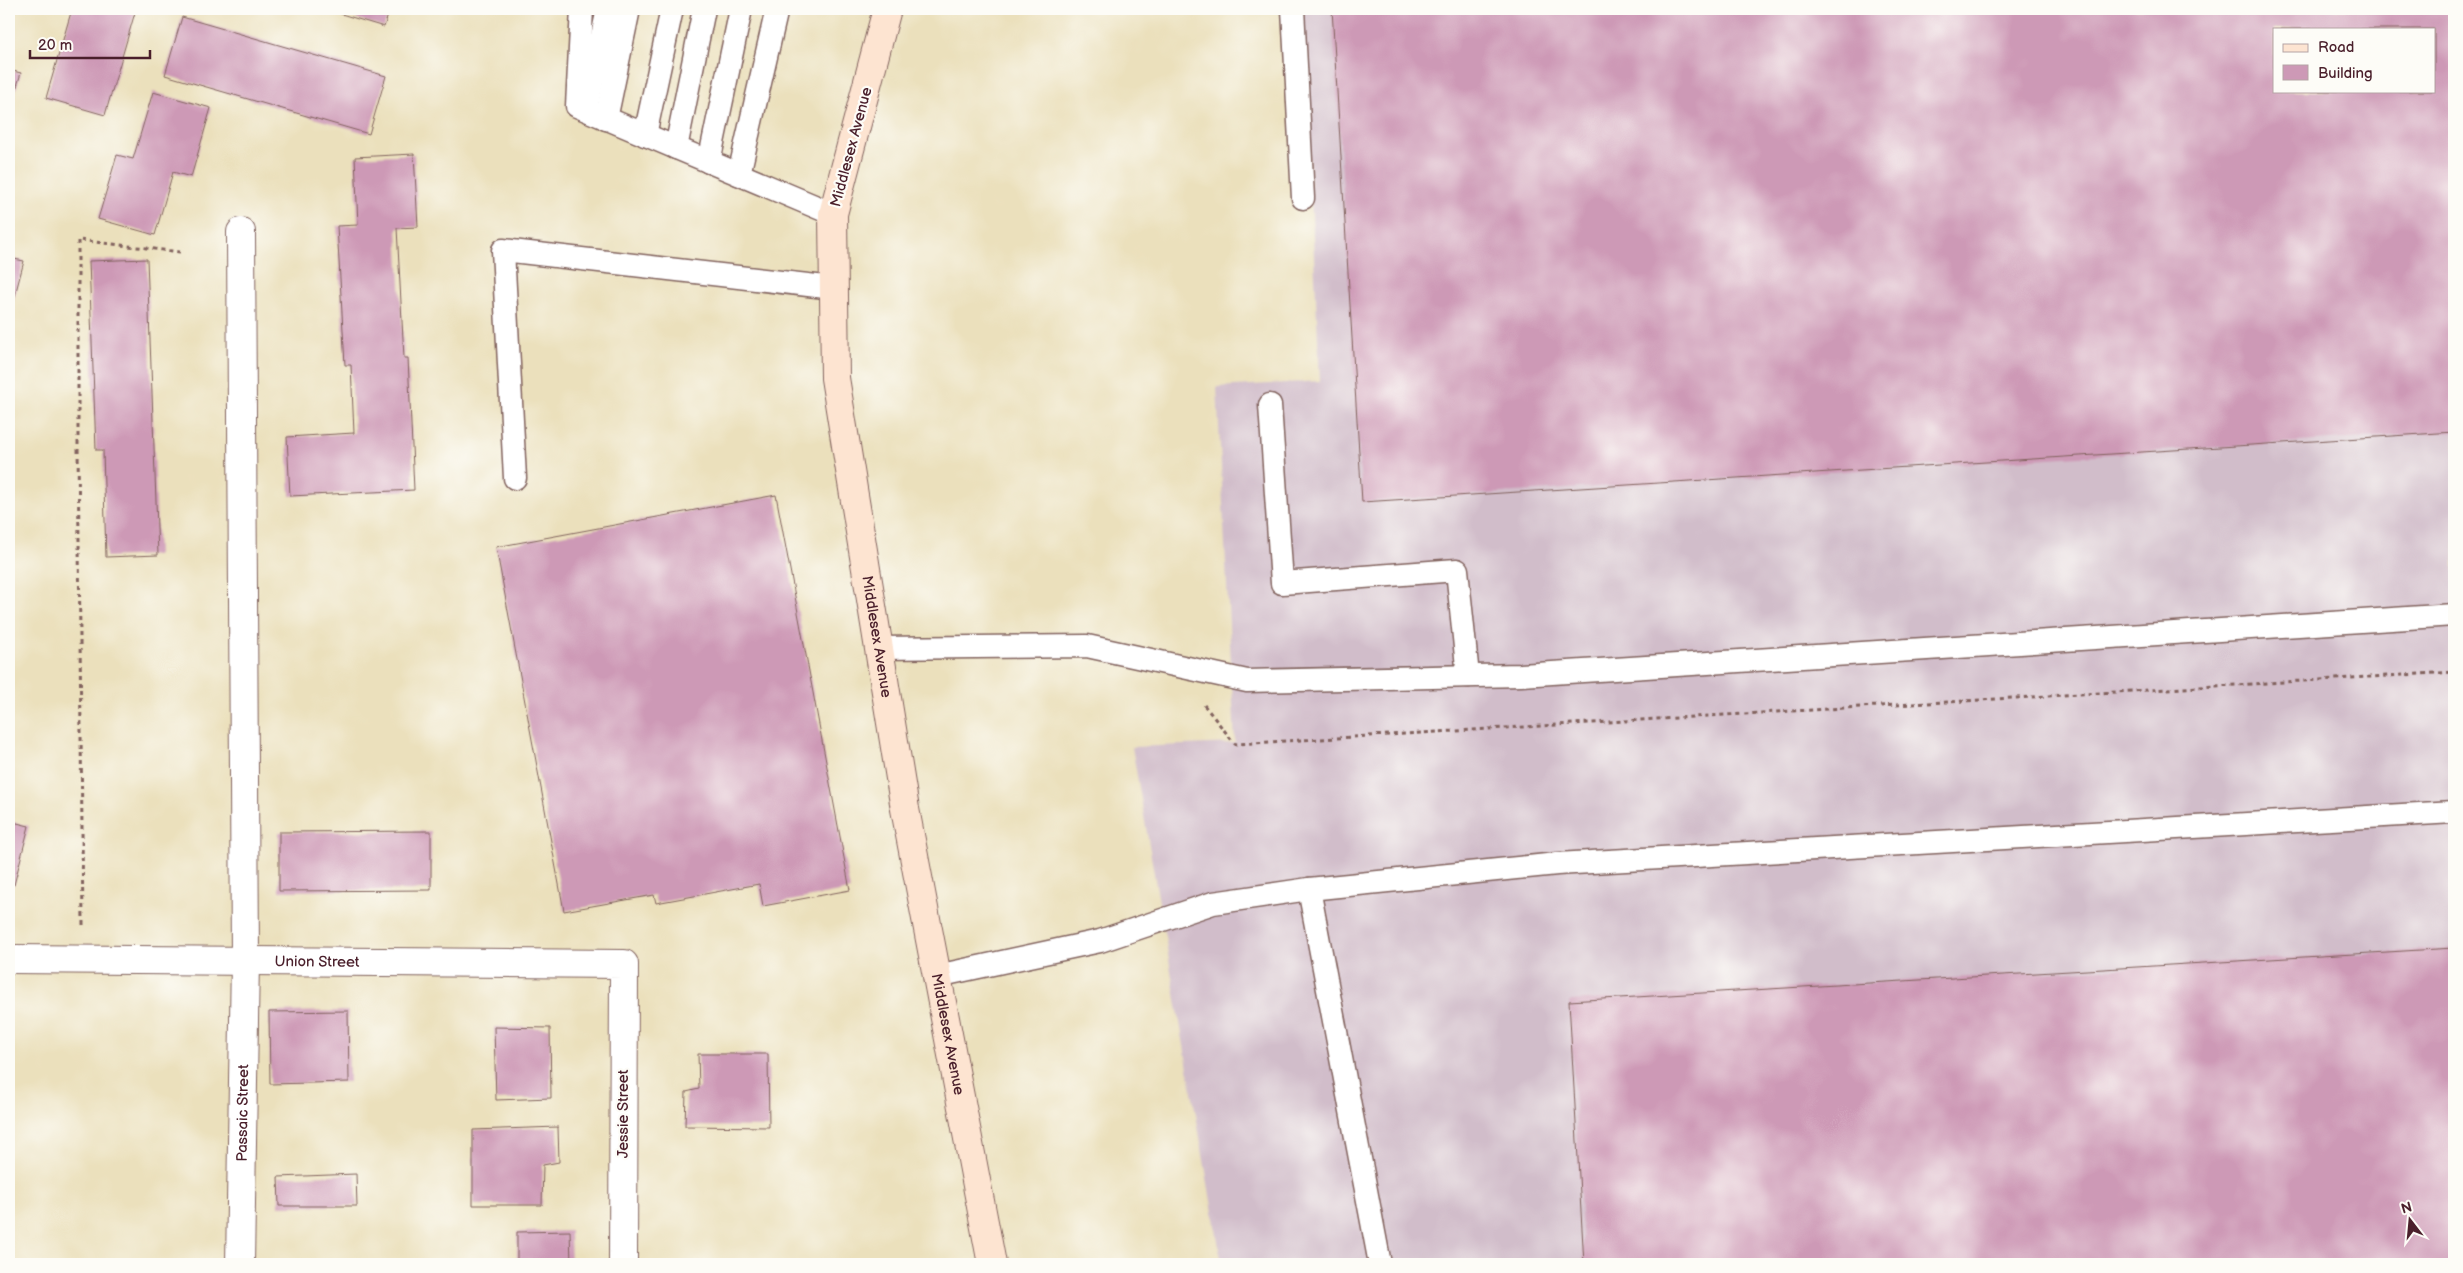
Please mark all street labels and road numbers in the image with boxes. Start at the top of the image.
street label: Middlesex Avenue [826,85,877,209]
street label: Middlesex Avenue [857,574,896,699]
street label: Union Street [274,952,360,972]
street label: Middlesex Avenue [927,972,969,1097]
street label: Passaic Street [233,1064,253,1162]
street label: Jessie Street [614,1069,633,1158]

